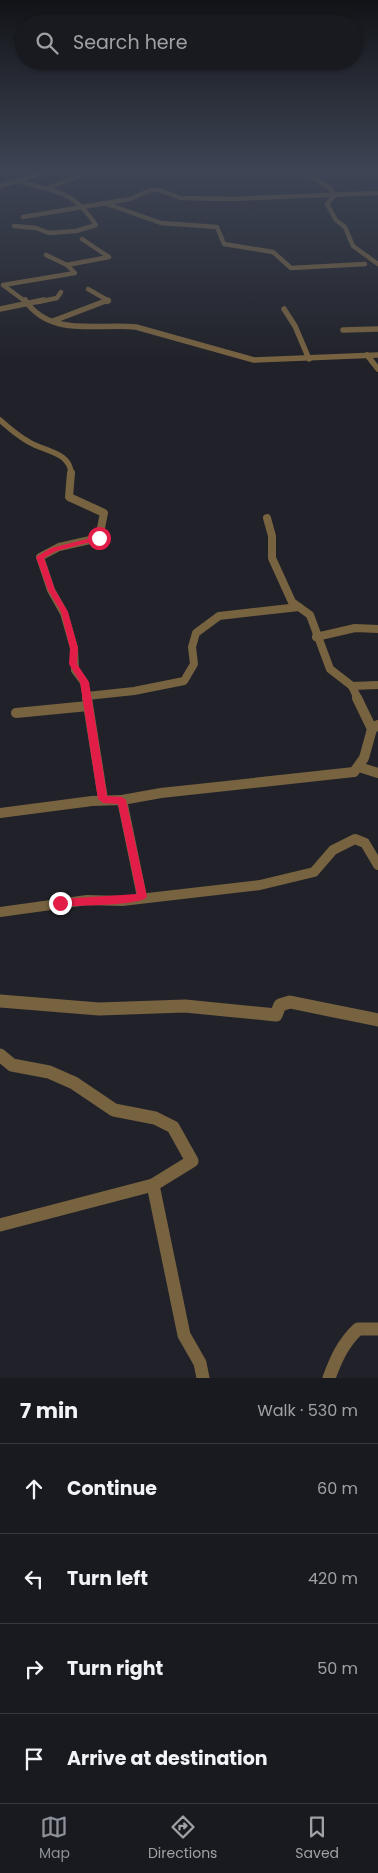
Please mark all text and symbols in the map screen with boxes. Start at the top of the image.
search box [15,15,363,70]
icon: search [33,29,61,57]
text: Search here [73,29,187,56]
route start [88,527,111,550]
route end [49,892,72,915]
text: 7 min [20,1396,78,1425]
text: Walk · 530 m [257,1399,358,1422]
icon: ahead [20,1475,48,1503]
text: Continue [67,1475,157,1502]
text: 60 m [317,1477,358,1500]
icon: left [20,1565,48,1593]
text: Turn left [67,1565,148,1592]
text: 420 m [308,1567,358,1590]
icon: right [20,1655,48,1683]
text: Turn right [67,1655,163,1682]
text: 50 m [317,1657,358,1680]
icon: arrive [20,1745,48,1773]
text: Arrive at destination [67,1745,268,1772]
tab: Map [39,1813,70,1864]
tab: Directions [148,1813,217,1864]
tab: Saved [295,1813,339,1864]

